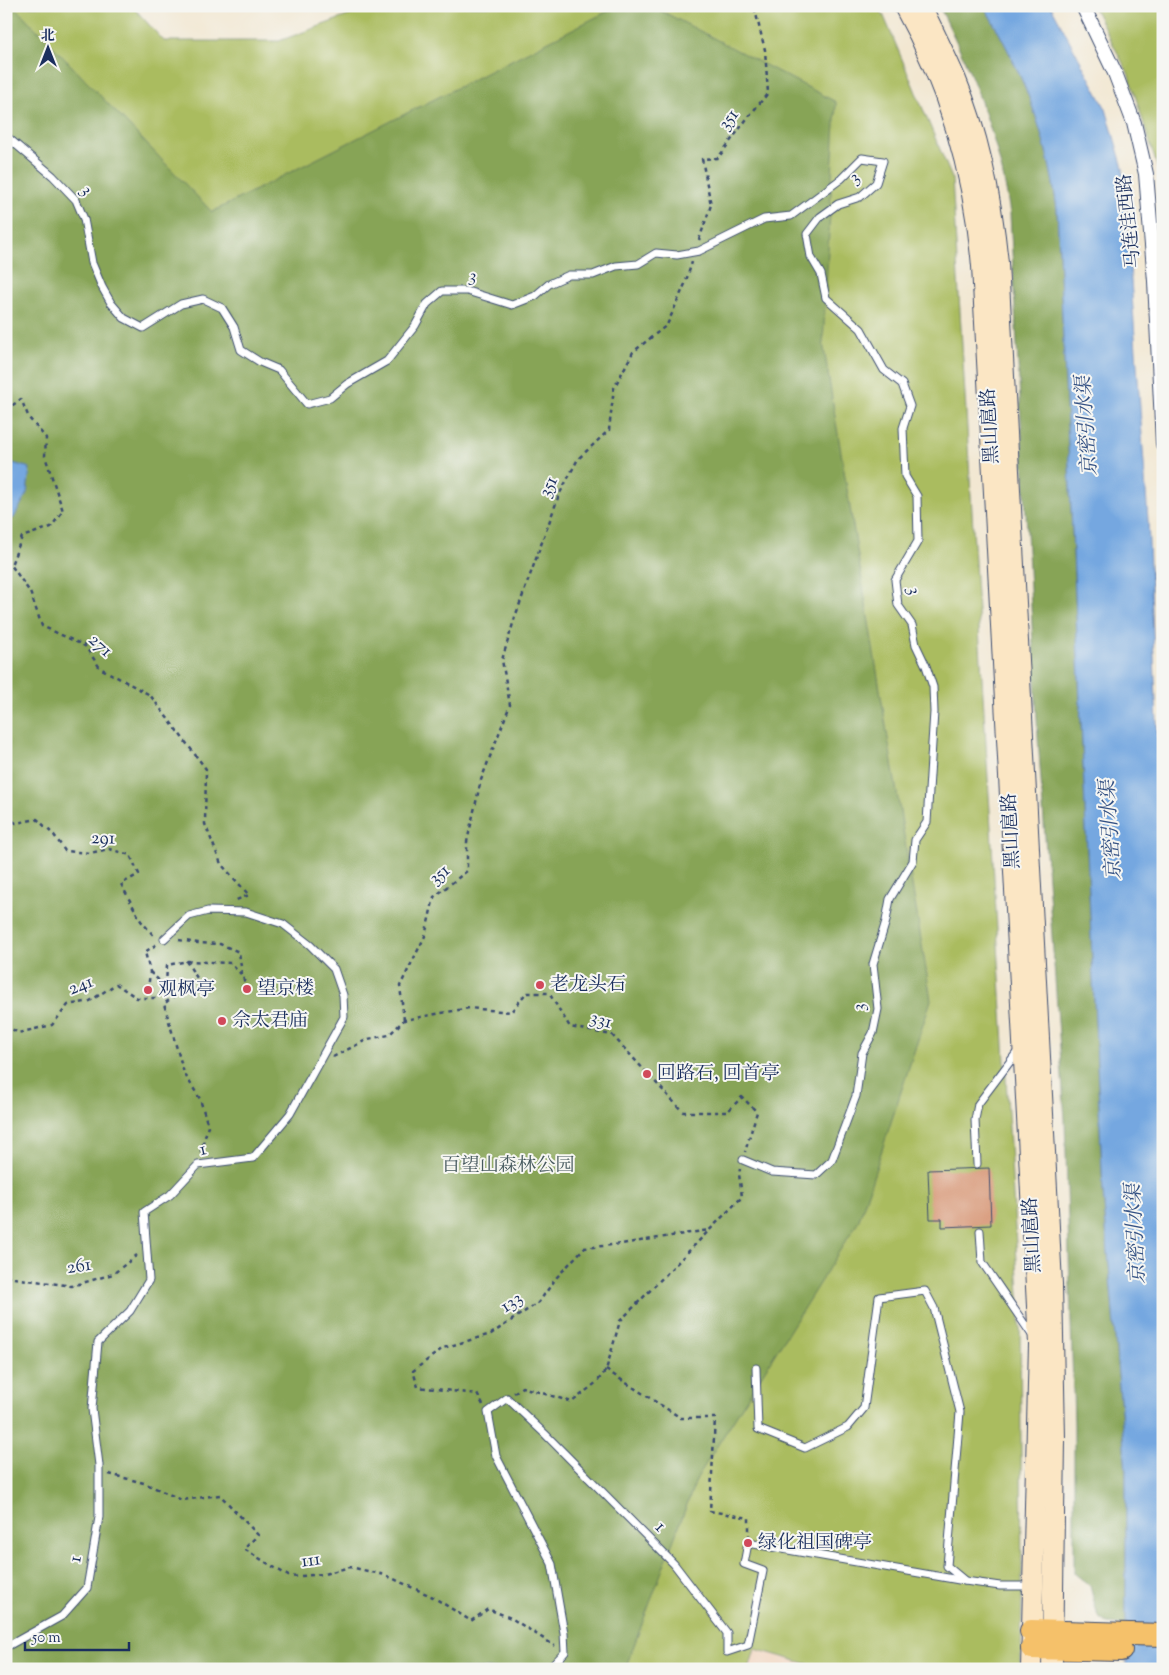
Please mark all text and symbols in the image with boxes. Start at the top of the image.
north arrow [22,22,72,72]
text: 北 [41,27,55,47]
street label: 351 [712,103,746,136]
street label: 3 [844,165,866,191]
street label: 马连洼西路 [1112,172,1148,270]
street label: 3 [73,180,99,202]
street label: 3 [467,263,479,291]
water label: 京密引水渠 [1070,372,1106,477]
street label: 黑山扈路 [976,387,1006,465]
street label: 351 [532,471,566,502]
street label: 3 [899,585,927,597]
street label: 271 [82,628,119,665]
water label: 京密引水渠 [1094,776,1130,881]
street label: 黑山扈路 [997,792,1027,870]
street label: 291 [90,825,116,853]
street label: 351 [423,858,457,892]
street label: 241 [64,969,98,1003]
place label: 老龙头石 [550,972,626,999]
place label: 望京楼 [257,976,314,1003]
place label: 观枫亭 [158,977,215,1004]
marker: 老龙头石 [534,979,546,991]
marker: 望京楼 [241,983,253,995]
marker: 观枫亭 [142,984,154,996]
street label: 3 [846,1003,874,1011]
street label: 331 [587,1005,616,1037]
place label: 佘太君庙 [232,1008,308,1035]
marker: 佘太君庙 [216,1015,228,1027]
place label: 回路石, 回首亭 [657,1061,780,1088]
marker: 回路石, 回首亭 [641,1068,653,1080]
street label: 1 [197,1136,210,1164]
park label: 百望山森林公园 [441,1153,575,1180]
water label: 京密引水渠 [1120,1180,1154,1285]
street label: 黑山扈路 [1018,1196,1048,1274]
street label: 261 [65,1252,94,1282]
street label: 133 [495,1286,529,1320]
street label: 1 [648,1515,672,1539]
place label: 绿化祖国碑亭 [758,1530,872,1557]
marker: 绿化祖国碑亭 [742,1537,754,1549]
street label: 111 [300,1546,323,1576]
street label: 1 [62,1553,90,1564]
scale bar [25,1620,129,1652]
text: 50 m [31,1628,61,1649]

